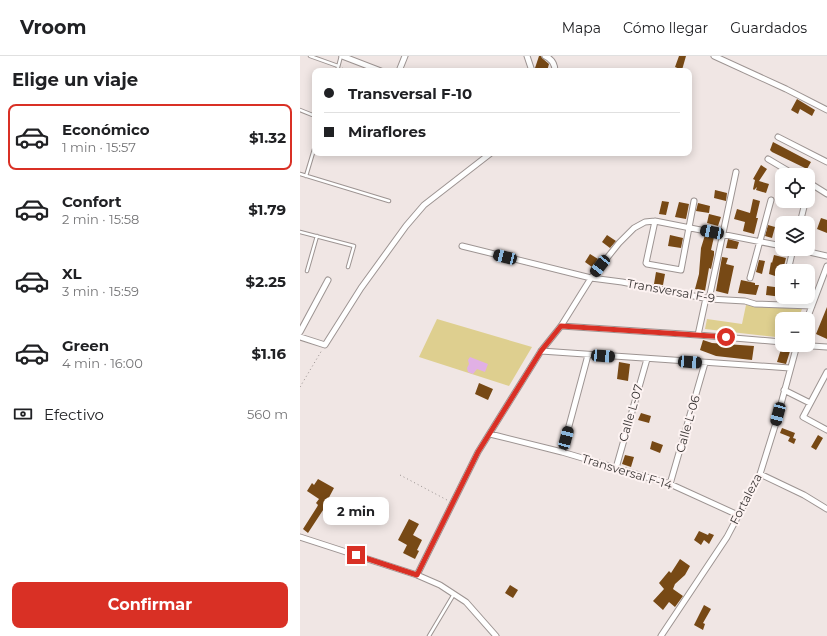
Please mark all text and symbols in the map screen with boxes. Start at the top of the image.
text: Vroom [20,16,86,39]
text: Mapa [562,19,601,37]
text: Cómo llegar [623,19,708,37]
text: Guardados [730,19,807,37]
text: Elige un viaje [12,69,138,91]
text: Transversal F-10 [348,84,472,103]
icon: car [14,119,50,155]
text: Económico [62,120,150,139]
text: Miraflores [348,122,426,141]
text: $1.32 [249,128,286,147]
text: 1 min · 15:57 [62,139,136,155]
map controls [775,168,815,352]
button: locate [775,168,815,208]
icon: car [14,191,50,227]
text: Confort [62,192,122,211]
text: $1.79 [248,200,286,219]
text: 2 min · 15:58 [62,211,139,227]
button: layers [775,216,815,256]
car [699,224,725,240]
car [492,248,518,266]
car [588,253,612,279]
icon: car [14,263,50,299]
text: XL [62,264,81,283]
button: + [775,264,815,304]
text: $2.25 [246,272,286,291]
street label: Transversal F-9 [626,275,716,306]
text: 3 min · 15:59 [62,283,139,299]
button: − [775,312,815,352]
route start [717,328,735,346]
icon: car [14,335,50,371]
text: Green [62,336,109,355]
text: $1.16 [252,344,286,363]
car [591,349,615,363]
text: 4 min · 16:00 [62,355,143,371]
car [678,355,702,369]
street label: Calle L-07 [615,383,646,443]
street label: Calle L-06 [672,393,703,454]
car [769,401,787,427]
icon: cash [12,403,34,425]
text: Efectivo [44,405,104,424]
text: 560 m [247,406,288,422]
car [557,425,575,451]
street label: Transversal F-14 [580,451,674,492]
street label: Fortaleza [726,471,765,527]
callout: 2 min [323,497,389,525]
text: 2 min [337,503,375,519]
route end [347,546,365,564]
button: Confirmar [12,582,288,628]

